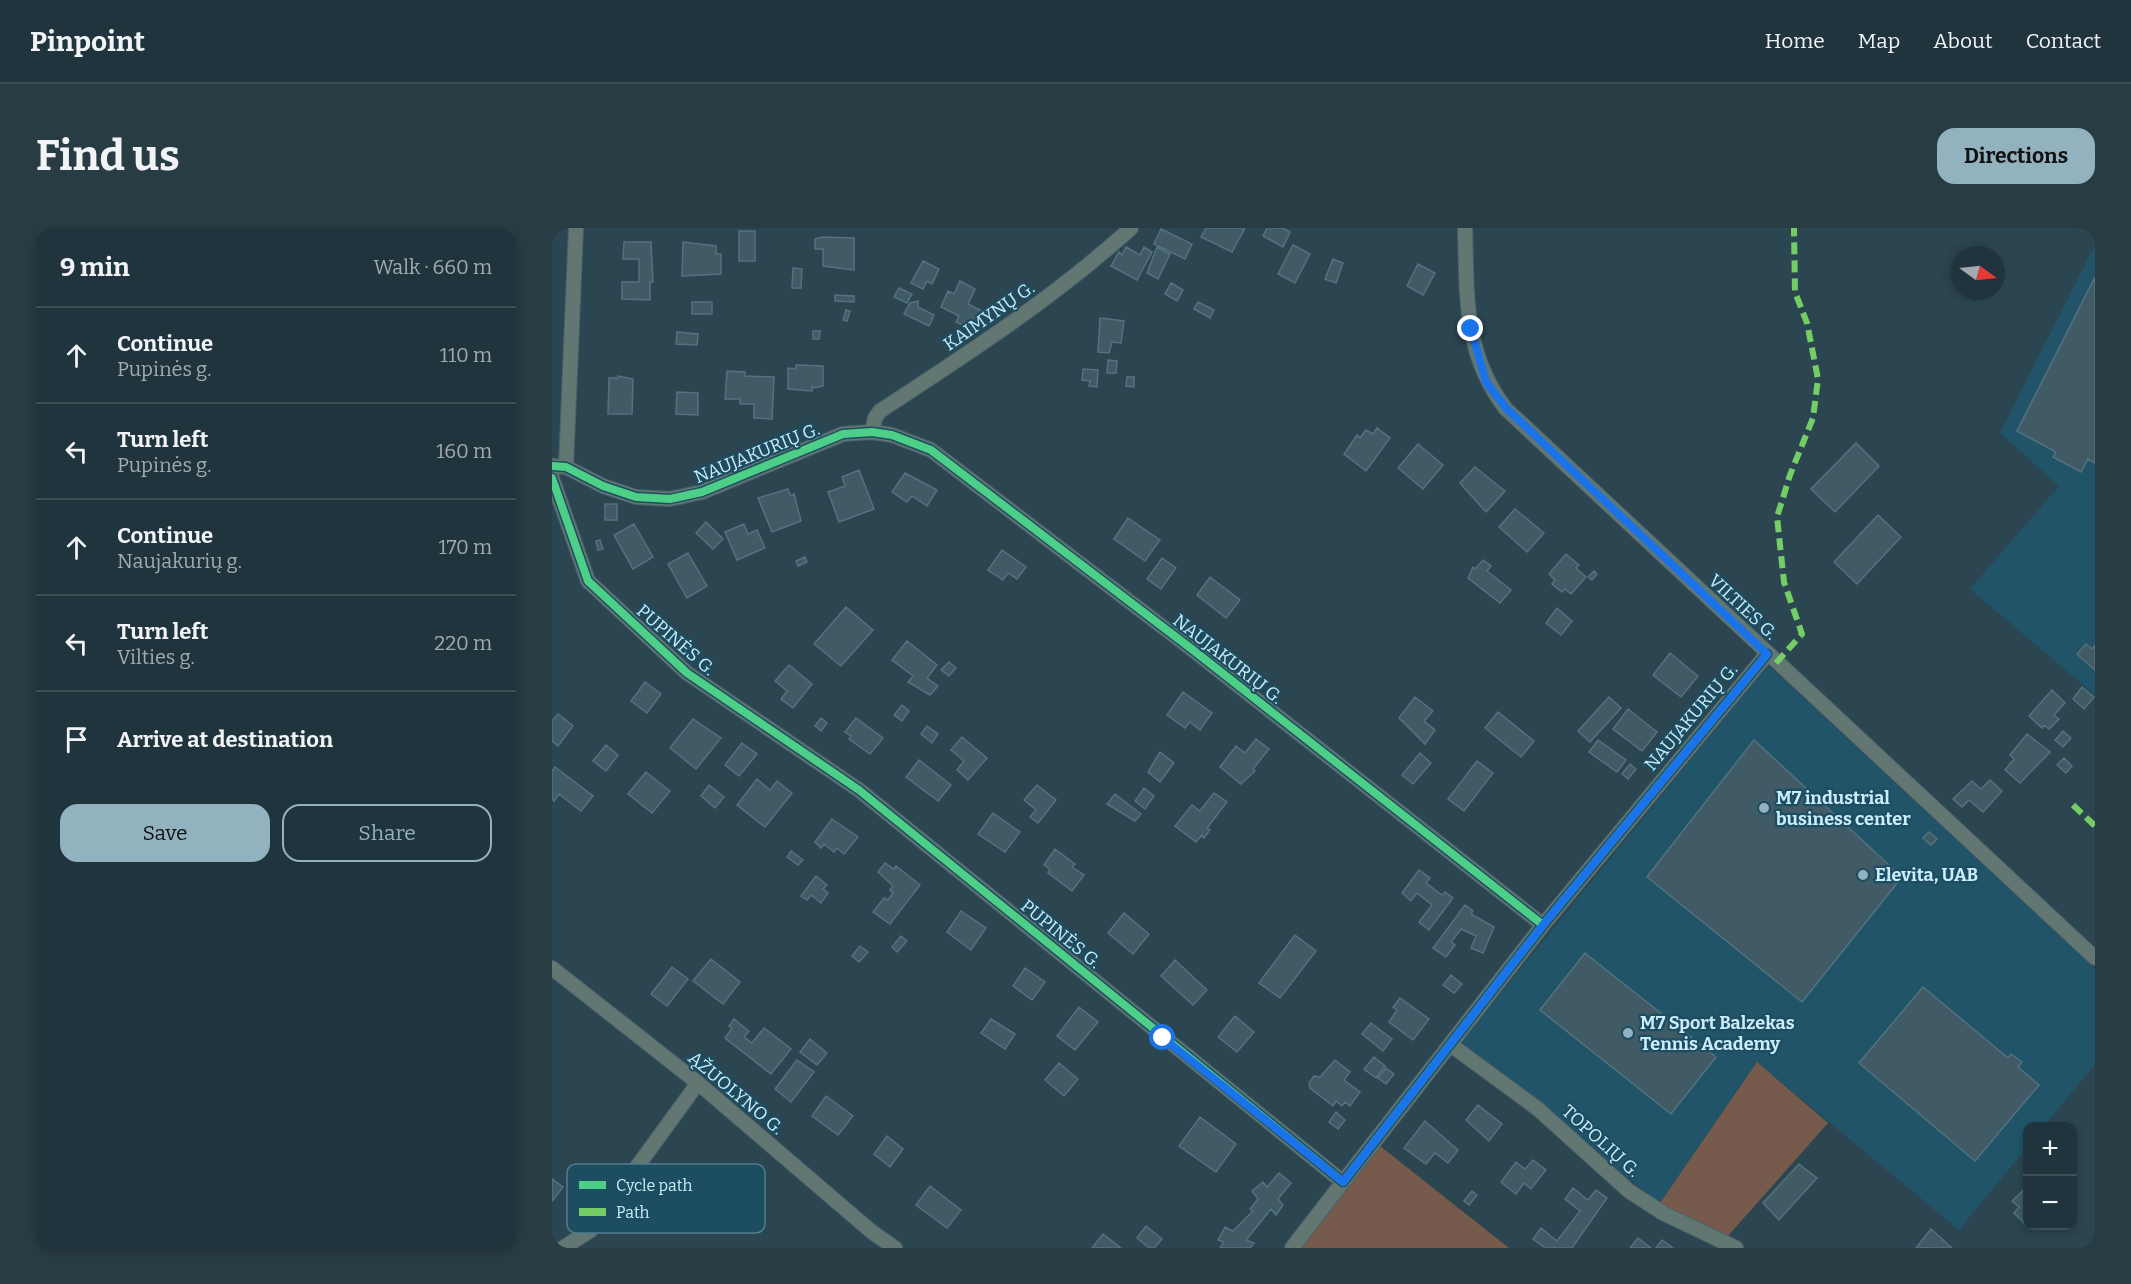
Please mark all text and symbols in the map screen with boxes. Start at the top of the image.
text: Pinpoint [30,25,145,58]
text: Home [1765,28,1825,54]
text: Map [1858,28,1900,54]
text: About [1933,28,1993,54]
text: Contact [2026,28,2101,54]
button: Directions [1937,128,2095,184]
text: Find us [36,131,180,181]
north arrow [1951,246,2005,300]
text: 9 min [60,252,130,283]
text: Walk · 660 m [374,255,492,279]
street label: KAIMYNŲ G. [939,277,1039,355]
route end [1457,315,1483,341]
text: Continue [117,330,213,357]
icon: ahead [60,339,93,372]
text: 110 m [440,343,492,367]
text: Pupinės g. [117,357,212,381]
street label: NAUJAKURIŲ G. [691,418,823,488]
text: Turn left [117,426,209,453]
icon: left [60,435,93,468]
text: 160 m [436,439,492,463]
text: Pupinės g. [117,453,212,477]
text: Continue [117,522,213,549]
icon: ahead [60,531,93,564]
text: 170 m [439,535,492,559]
text: Naujakurių g. [117,549,242,573]
street label: VILTIES G. [1704,570,1782,644]
street label: PUPINĖS G. [632,600,720,680]
street label: NAUJAKURIŲ G. [1169,609,1287,709]
text: Turn left [117,618,209,645]
icon: left [60,627,93,660]
text: 220 m [434,631,492,655]
text: Vilties g. [117,645,195,669]
street label: NAUJAKURIŲ G. [1640,659,1742,775]
icon: arrive [60,723,93,756]
text: Arrive at destination [117,726,333,753]
place label: M7 industrial business center [1776,787,1911,830]
marker: M7 industrial business center [1757,801,1771,815]
button: Save [60,804,270,862]
button: Share [282,804,492,862]
place label: Elevita, UAB [1875,864,1978,886]
marker: Elevita, UAB [1856,868,1870,882]
street label: PUPINĖS G. [1016,895,1106,973]
place label: M7 Sport Balzekas Tennis Academy [1640,1012,1795,1055]
route start [1149,1024,1175,1050]
marker: M7 Sport Balzekas Tennis Academy [1621,1026,1635,1040]
street label: ĄŽUOLYNO G. [684,1047,788,1139]
street label: TOPOLIŲ G. [1557,1100,1645,1182]
map controls [2023,1122,2077,1230]
button: + [2023,1122,2077,1176]
legend [567,1164,765,1233]
text: Cycle path [616,1176,692,1195]
button: − [2023,1176,2077,1230]
text: Path [616,1203,650,1222]

